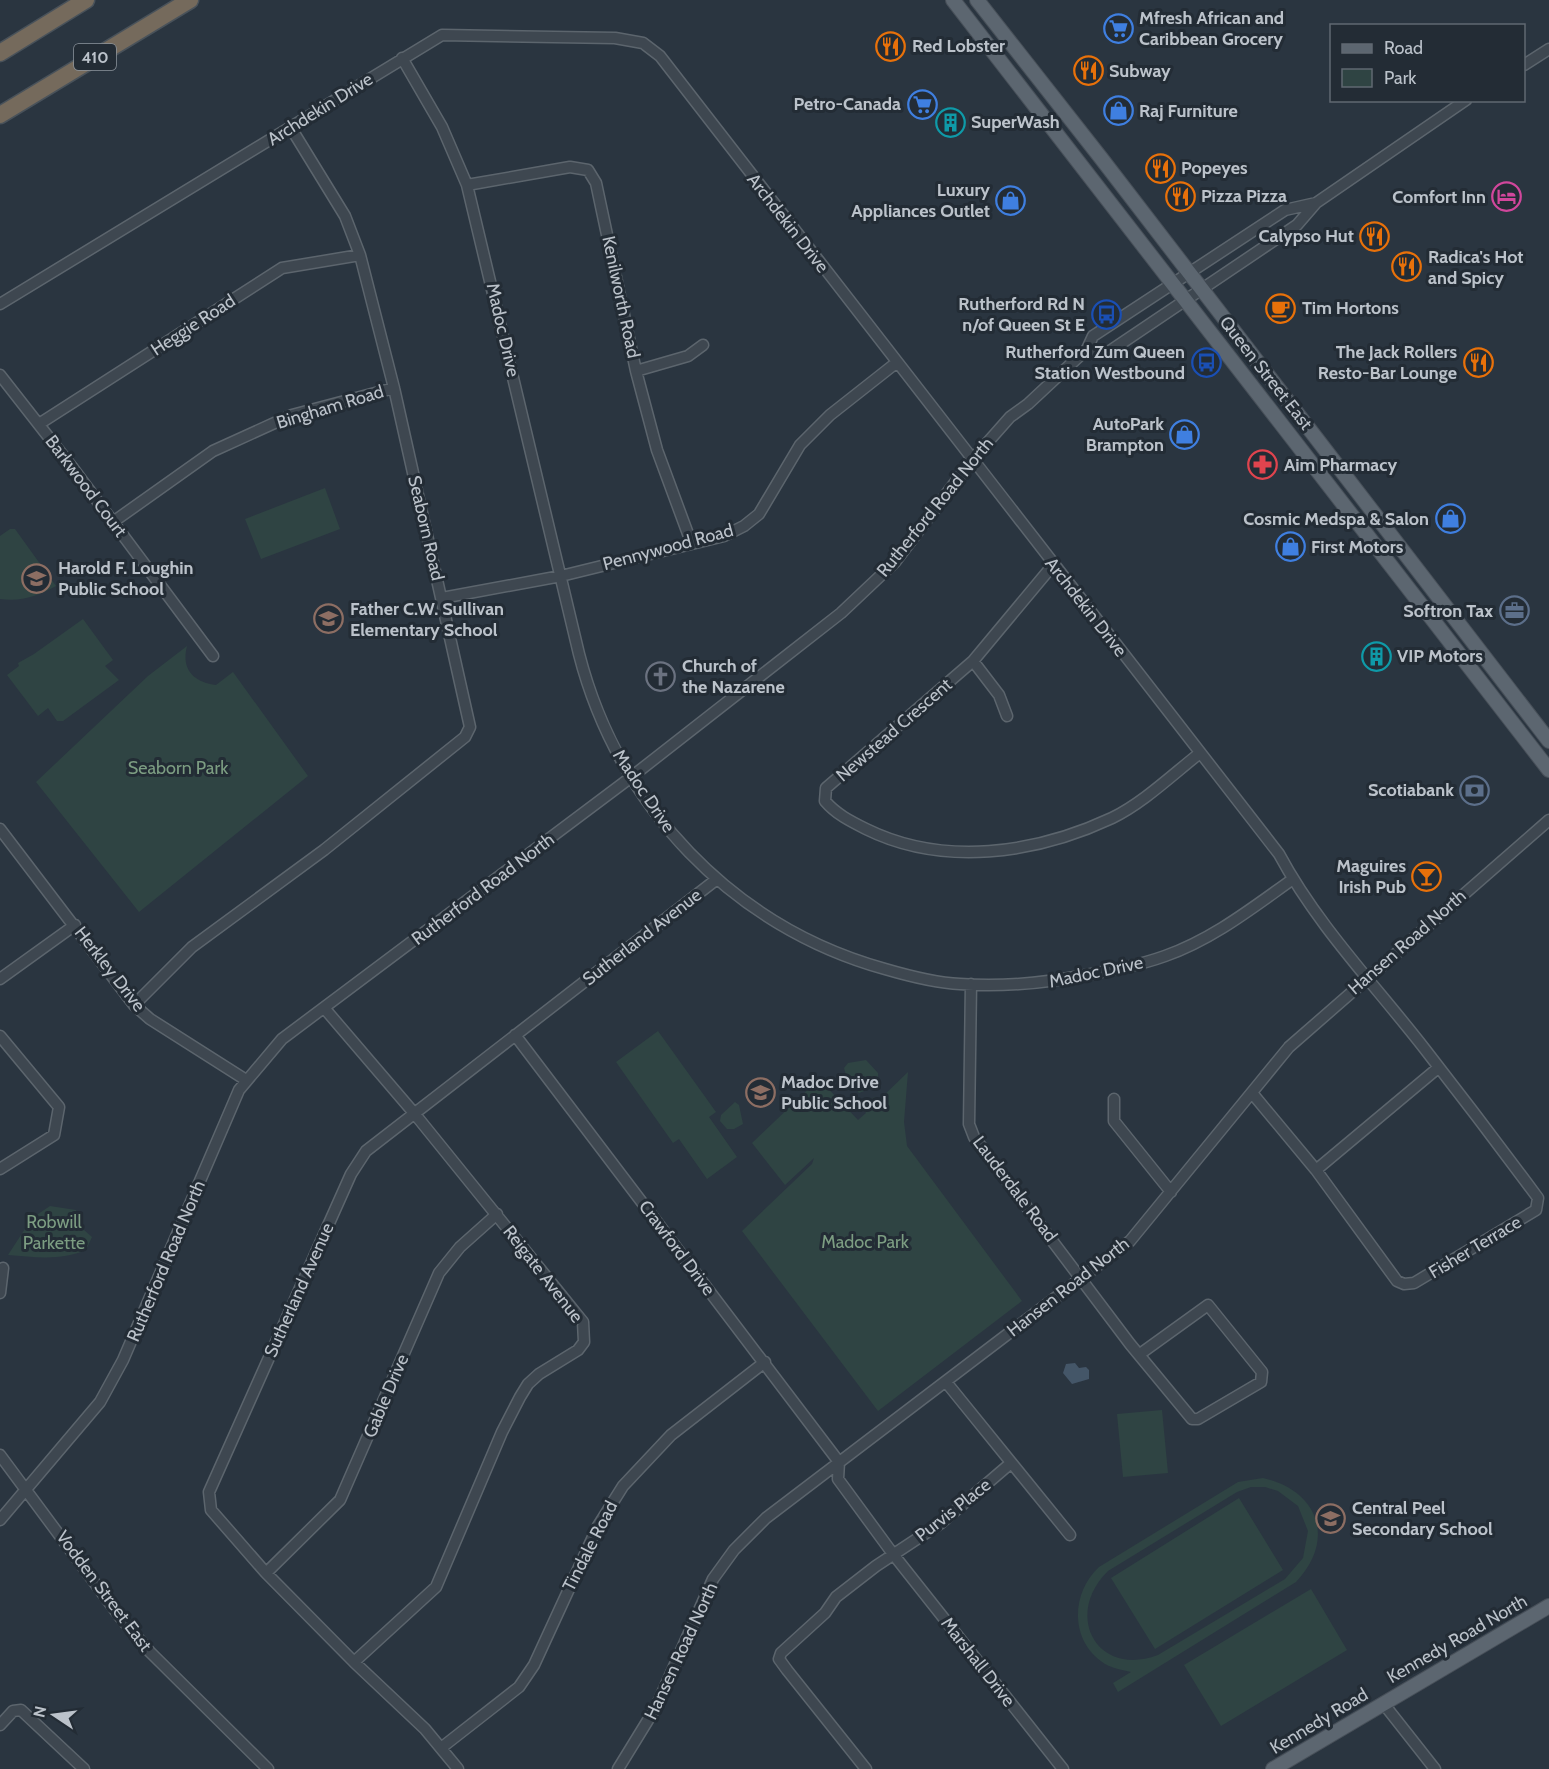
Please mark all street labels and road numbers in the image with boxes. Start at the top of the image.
road number: 410 [74,44,116,70]
street label: Archdekin Drive [263,68,377,150]
street label: Archdekin Drive [742,169,834,277]
street label: Kenilworth Road [597,234,645,360]
street label: Madoc Drive [482,281,524,379]
street label: Heggie Road [147,290,239,360]
street label: Queen Street East [1215,312,1317,434]
street label: Bingham Road [274,380,386,434]
street label: Barkwood Court [41,431,131,541]
street label: Rutherford Road North [872,433,998,581]
street label: Seaborn Road [403,473,449,583]
street label: Pennywood Road [600,519,736,575]
street label: Archdekin Drive [1040,553,1132,661]
street label: Newstead Crescent [832,674,956,786]
street label: Madoc Drive [608,745,680,837]
street label: Rutherford Road North [407,828,559,950]
street label: Sutherland Avenue [578,884,706,990]
street label: Hansen Road North [1344,885,1470,999]
street label: Herkley Drive [70,922,150,1016]
street label: Madoc Drive [1047,951,1145,993]
street label: Lauderdale Road [968,1132,1062,1246]
street label: Rutherford Road North [122,1177,210,1345]
street label: Crawford Drive [634,1196,720,1300]
street label: Fisher Terrace [1425,1211,1525,1283]
street label: Sutherland Avenue [260,1219,338,1361]
street label: Reigate Avenue [498,1221,588,1327]
street label: Hansen Road North [1003,1232,1133,1342]
street label: Gable Drive [359,1351,413,1441]
street label: Purvis Place [911,1474,995,1546]
street label: Tindale Road [558,1497,622,1595]
street label: Vodden Street East [51,1526,157,1656]
street label: Hansen Road North [640,1579,722,1723]
street label: Kennedy Road North [1383,1590,1531,1688]
street label: Marshall Drive [936,1613,1020,1711]
street label: Kennedy Road [1266,1683,1372,1759]

